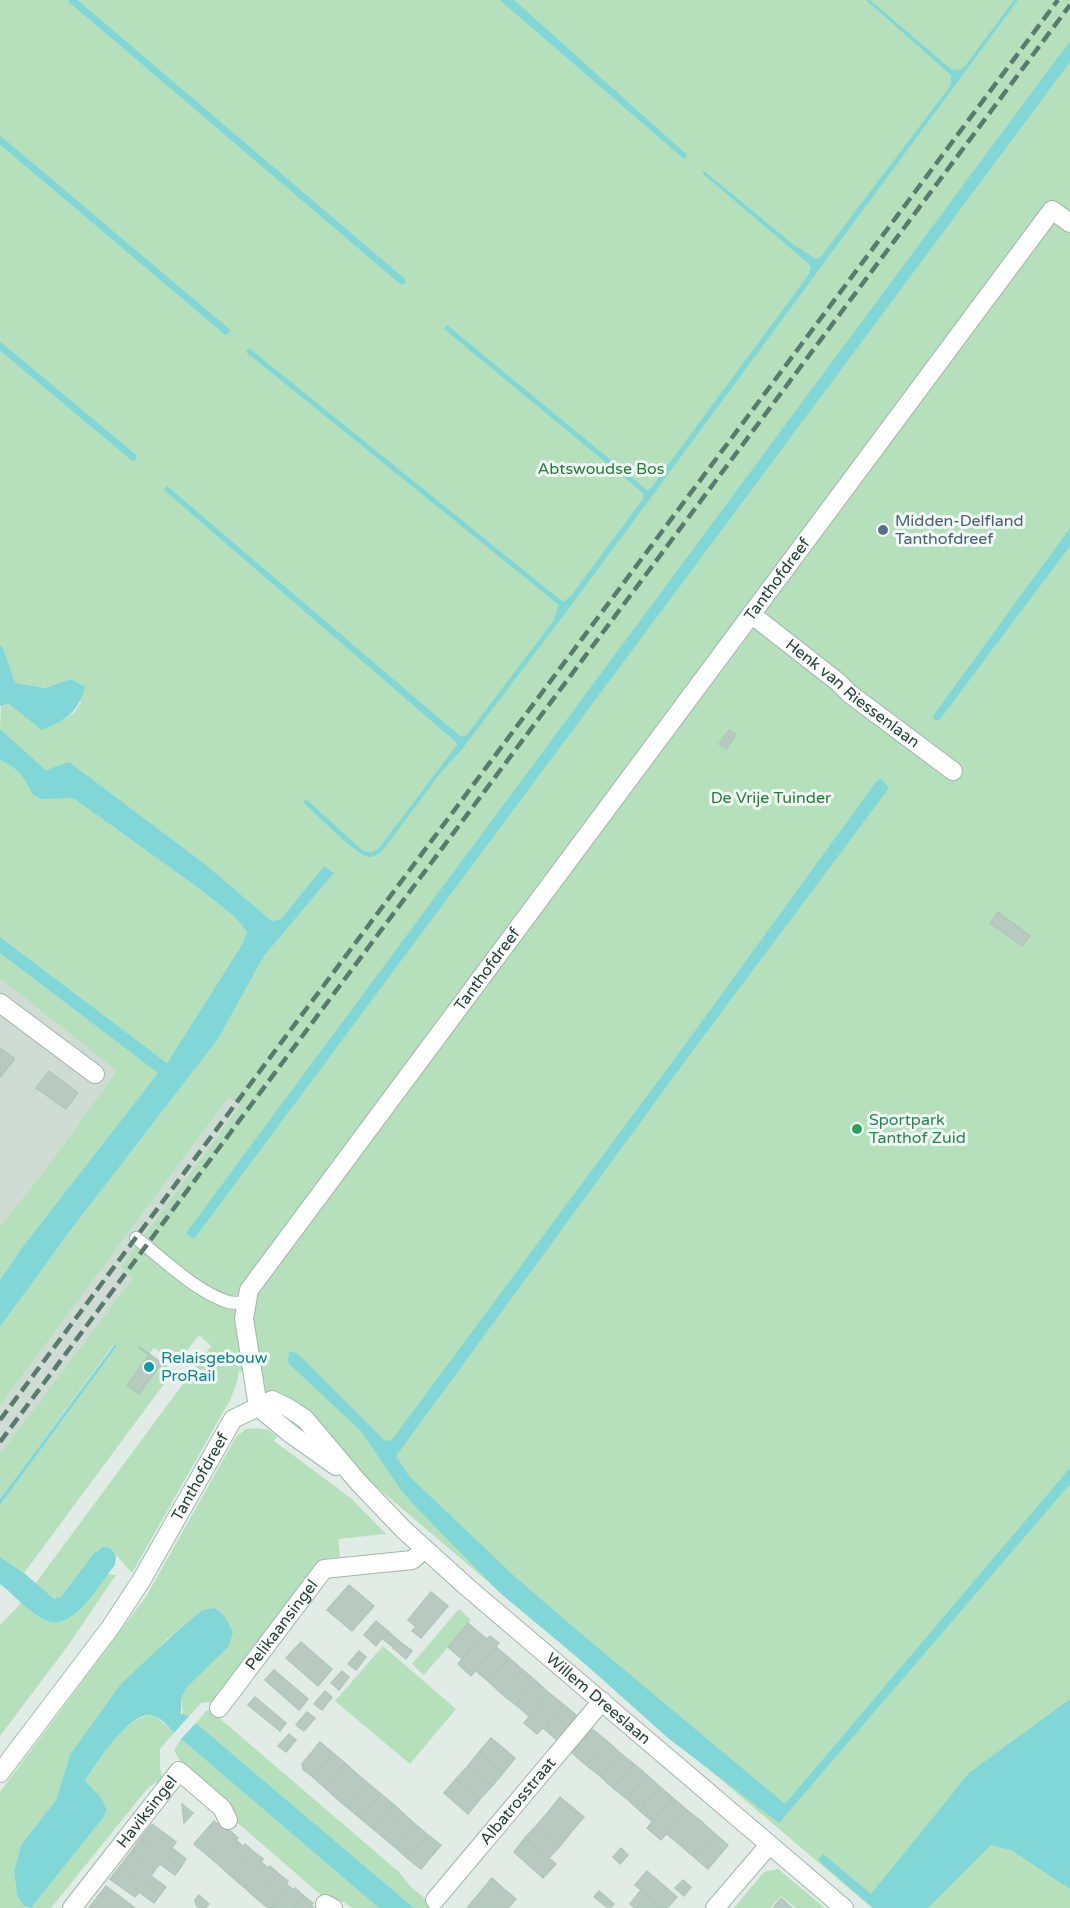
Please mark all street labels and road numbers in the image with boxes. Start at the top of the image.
street label: Tanthofdreef [740,533,815,625]
street label: Henk van Riessenlaan [781,635,923,752]
street label: Tanthofdreef [450,923,525,1015]
street label: Tanthofdreef [167,1428,234,1525]
street label: Pelikaansingel [241,1576,322,1674]
street label: Willem Dreeslaan [542,1649,655,1749]
street label: Albatrosstraat [476,1753,560,1849]
street label: Haviksingel [113,1772,182,1852]

